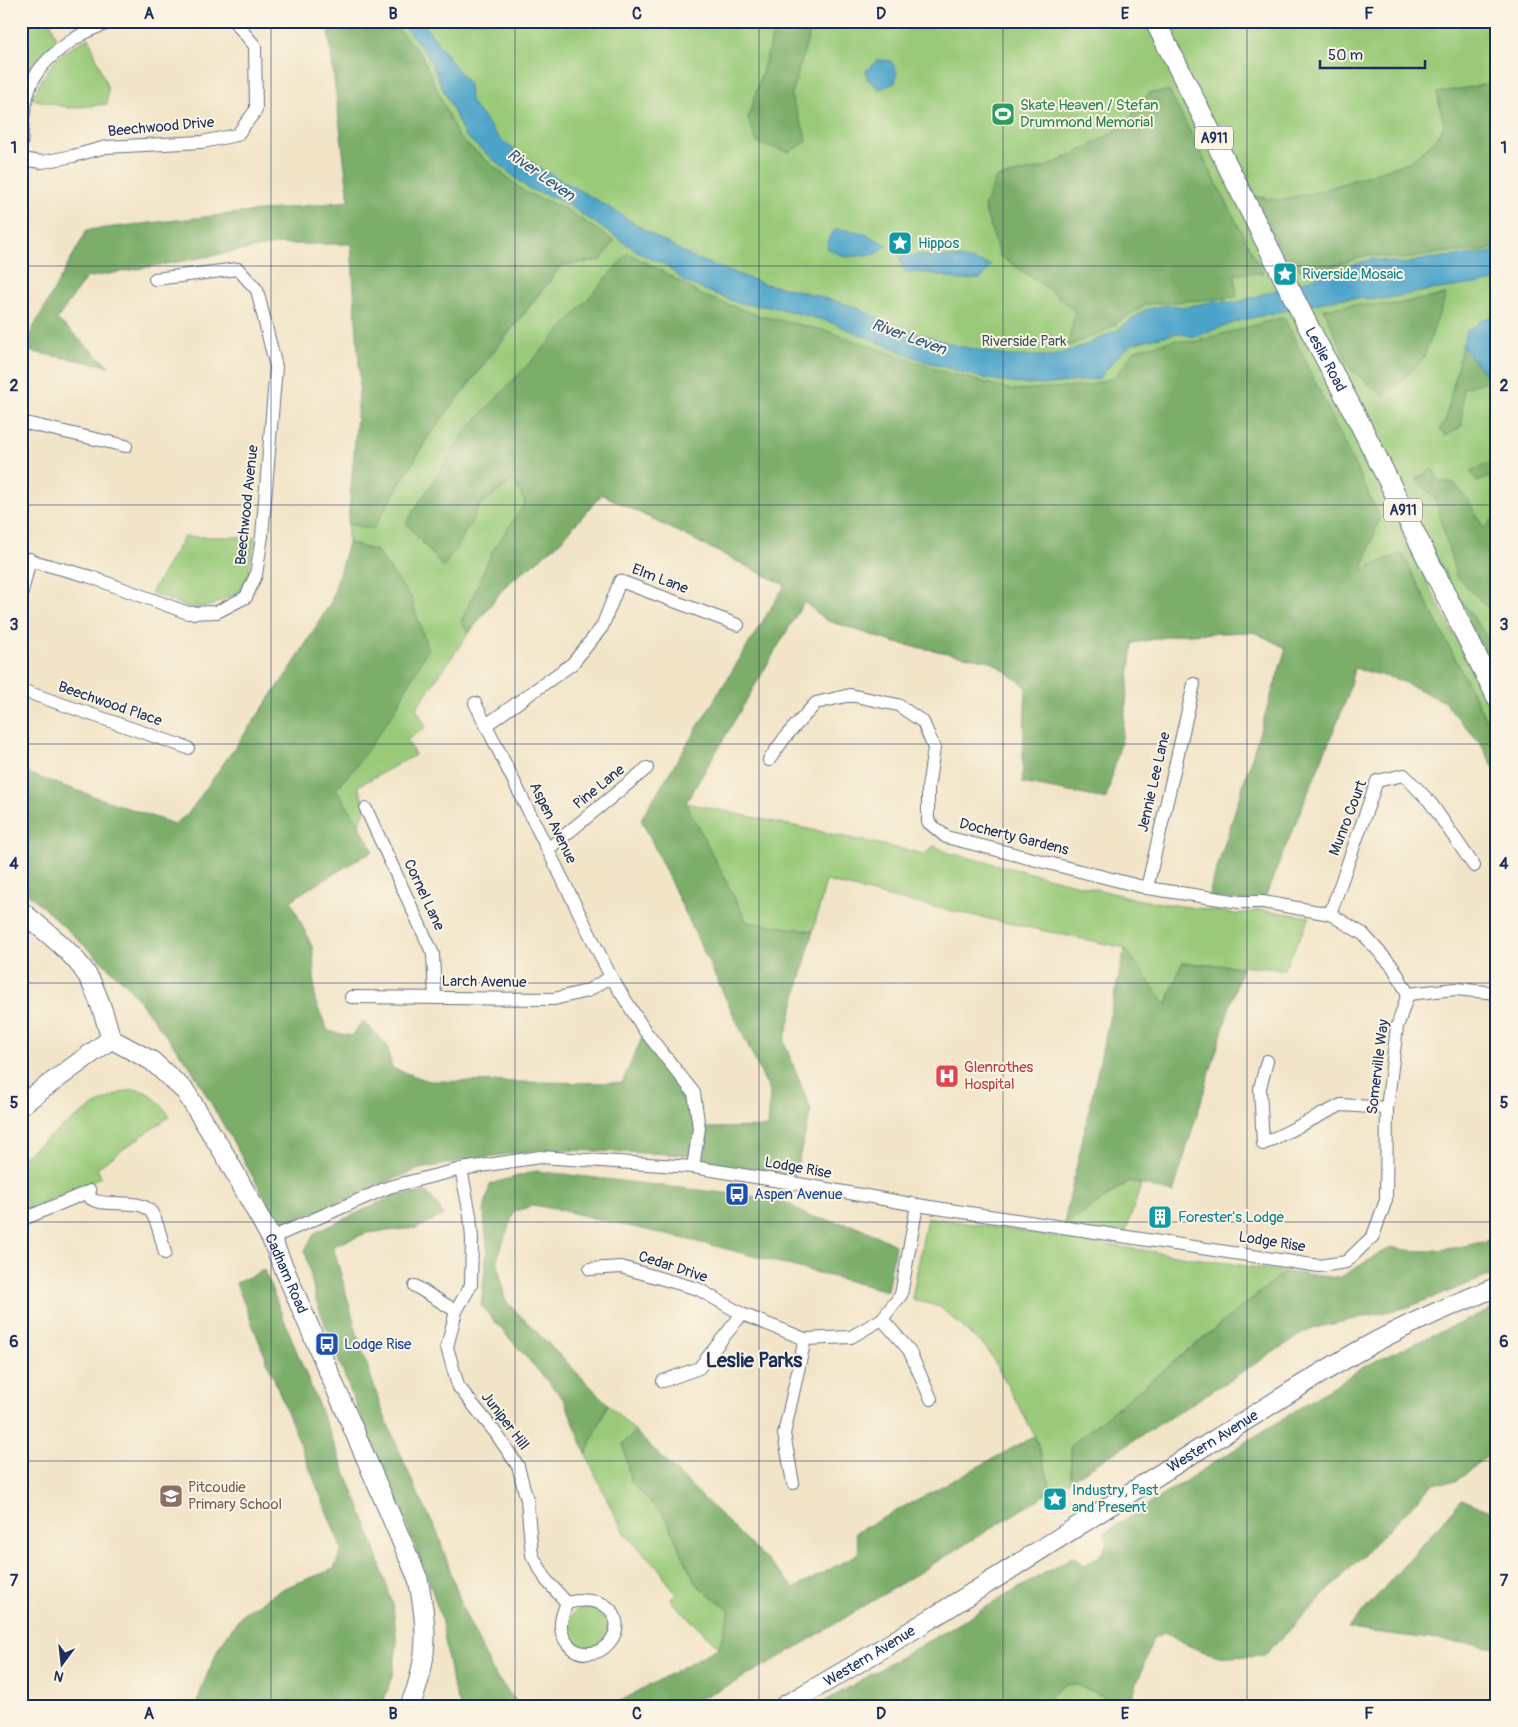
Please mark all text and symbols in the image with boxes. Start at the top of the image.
text: A [144,4,155,24]
text: B [388,4,398,24]
text: C [632,4,642,24]
text: D [876,4,886,24]
text: E [1121,4,1130,24]
text: F [1364,4,1374,24]
scale bar [1320,38,1426,70]
text: 50 m [1328,46,1363,65]
place label: Skate Heaven / Stefan Drummond Memorial [1020,96,1158,132]
sports icon: Skate Heaven / Stefan Drummond Memorial [990,101,1016,127]
street label: Beechwood Drive [107,113,216,141]
road number: A911 [1195,126,1233,150]
text: 1 [11,138,17,158]
text: 1 [1501,138,1507,158]
water label: River Leven [503,145,579,206]
place icon: Hippos [887,230,913,256]
place label: Hippos [918,234,959,253]
place icon: Riverside Mosaic [1272,261,1298,287]
place label: Riverside Mosaic [1302,265,1404,284]
water label: River Leven [869,314,950,360]
street label: Leslie Road [1301,324,1351,395]
park label: Riverside Park [981,332,1067,351]
text: 2 [10,376,19,396]
text: 2 [1500,376,1509,396]
street label: Beechwood Avenue [231,443,263,566]
road number: A911 [1384,498,1422,522]
street label: Elm Lane [629,560,691,599]
text: 3 [10,615,19,635]
text: 3 [1500,615,1509,635]
street label: Beechwood Place [56,677,165,731]
street label: Jennie Lee Lane [1133,730,1175,834]
street label: Pine Lane [569,760,629,814]
street label: Munro Court [1325,777,1371,858]
street label: Aspen Avenue [525,779,581,867]
street label: Docherty Gardens [957,814,1071,860]
text: 4 [9,854,19,874]
text: 4 [1499,854,1509,874]
street label: Cornel Lane [399,856,449,934]
street label: Larch Avenue [441,972,527,992]
street label: Somerville Way [1363,1018,1393,1116]
place label: Glenrothes Hospital [964,1058,1034,1094]
hospital icon: Glenrothes Hospital [934,1063,960,1089]
text: 5 [10,1093,19,1113]
text: 5 [1500,1093,1509,1113]
street label: Lodge Rise [763,1153,833,1183]
bus stop icon: Aspen Avenue [724,1181,750,1207]
place label: Aspen Avenue [754,1185,843,1204]
building icon: Forester's Lodge [1147,1204,1173,1230]
place label: Forester's Lodge [1178,1208,1285,1227]
street label: Lodge Rise [1237,1227,1307,1257]
street label: Cadham Road [261,1231,312,1316]
street label: Cedar Drive [636,1247,711,1287]
bus stop icon: Lodge Rise [314,1331,340,1357]
text: 6 [9,1332,19,1352]
text: 6 [1499,1332,1509,1352]
place label: Lodge Rise [344,1335,412,1354]
district label: Leslie Parks [706,1348,802,1373]
street label: Juniper Hill [477,1388,533,1454]
street label: Western Avenue [1164,1405,1262,1477]
place label: Pitcoudie Primary School [188,1478,282,1514]
place label: Industry, Past and Present [1072,1481,1160,1517]
school or university icon: Pitcoudie Primary School [158,1483,184,1509]
place icon: Industry, Past and Present [1042,1486,1068,1512]
text: 7 [10,1571,19,1591]
text: 7 [1500,1571,1509,1591]
street label: Western Avenue [820,1621,919,1691]
north arrow [38,1640,88,1690]
text: N [52,1667,66,1686]
text: A [144,1704,155,1724]
text: B [388,1704,398,1724]
text: C [632,1704,642,1724]
text: D [876,1704,886,1724]
text: E [1121,1704,1130,1724]
text: F [1364,1704,1374,1724]

